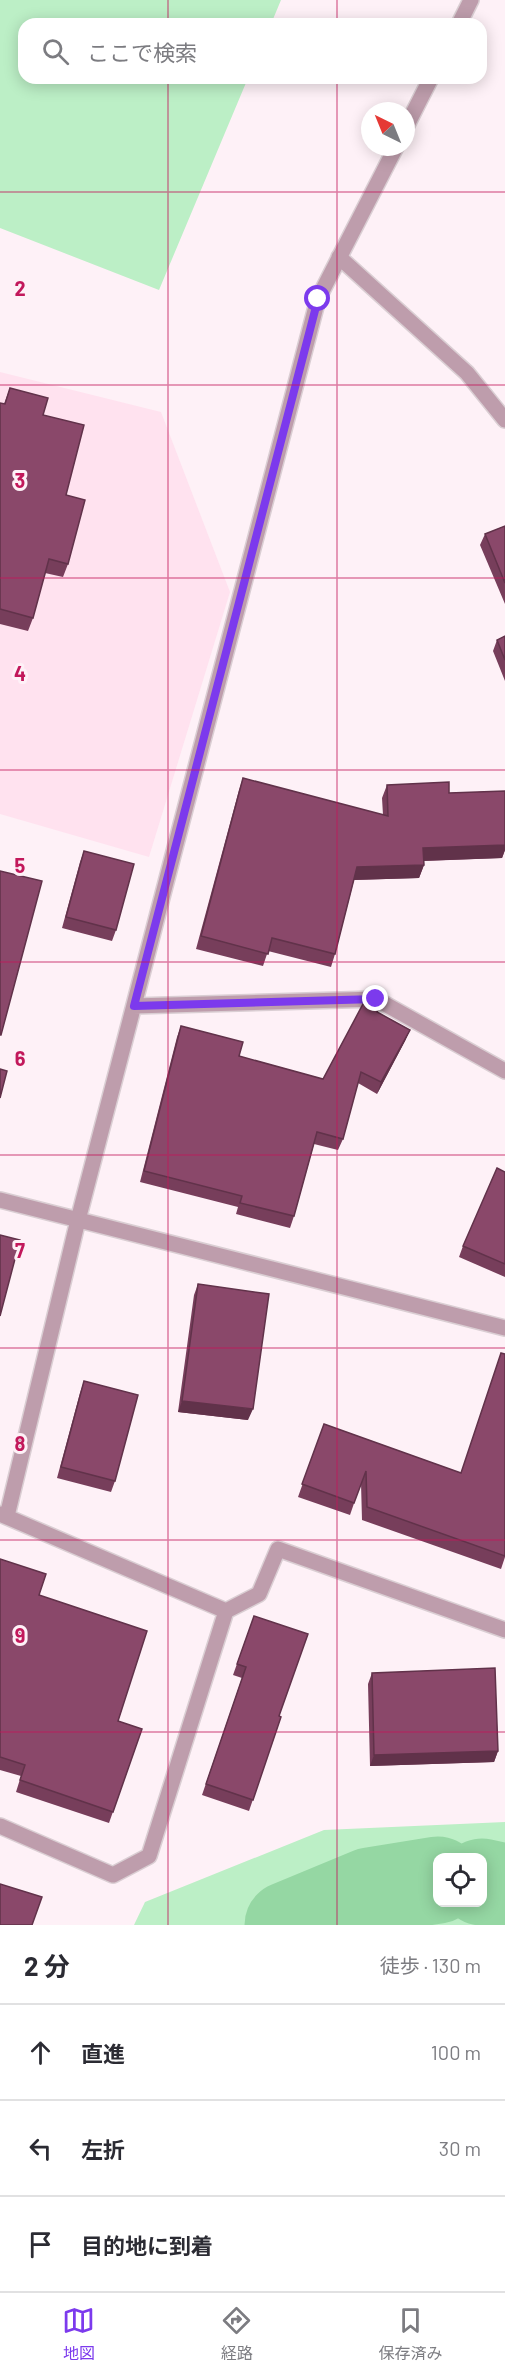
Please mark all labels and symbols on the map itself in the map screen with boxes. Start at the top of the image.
north arrow [361,102,415,156]
text: 2 [14,276,26,300]
route start [304,285,330,311]
text: 3 [15,468,25,492]
text: 4 [14,661,26,685]
text: 5 [15,853,26,877]
route end [362,985,388,1011]
text: 6 [15,1046,26,1070]
text: 7 [15,1238,25,1262]
text: 8 [15,1431,26,1455]
text: 9 [15,1623,25,1647]

